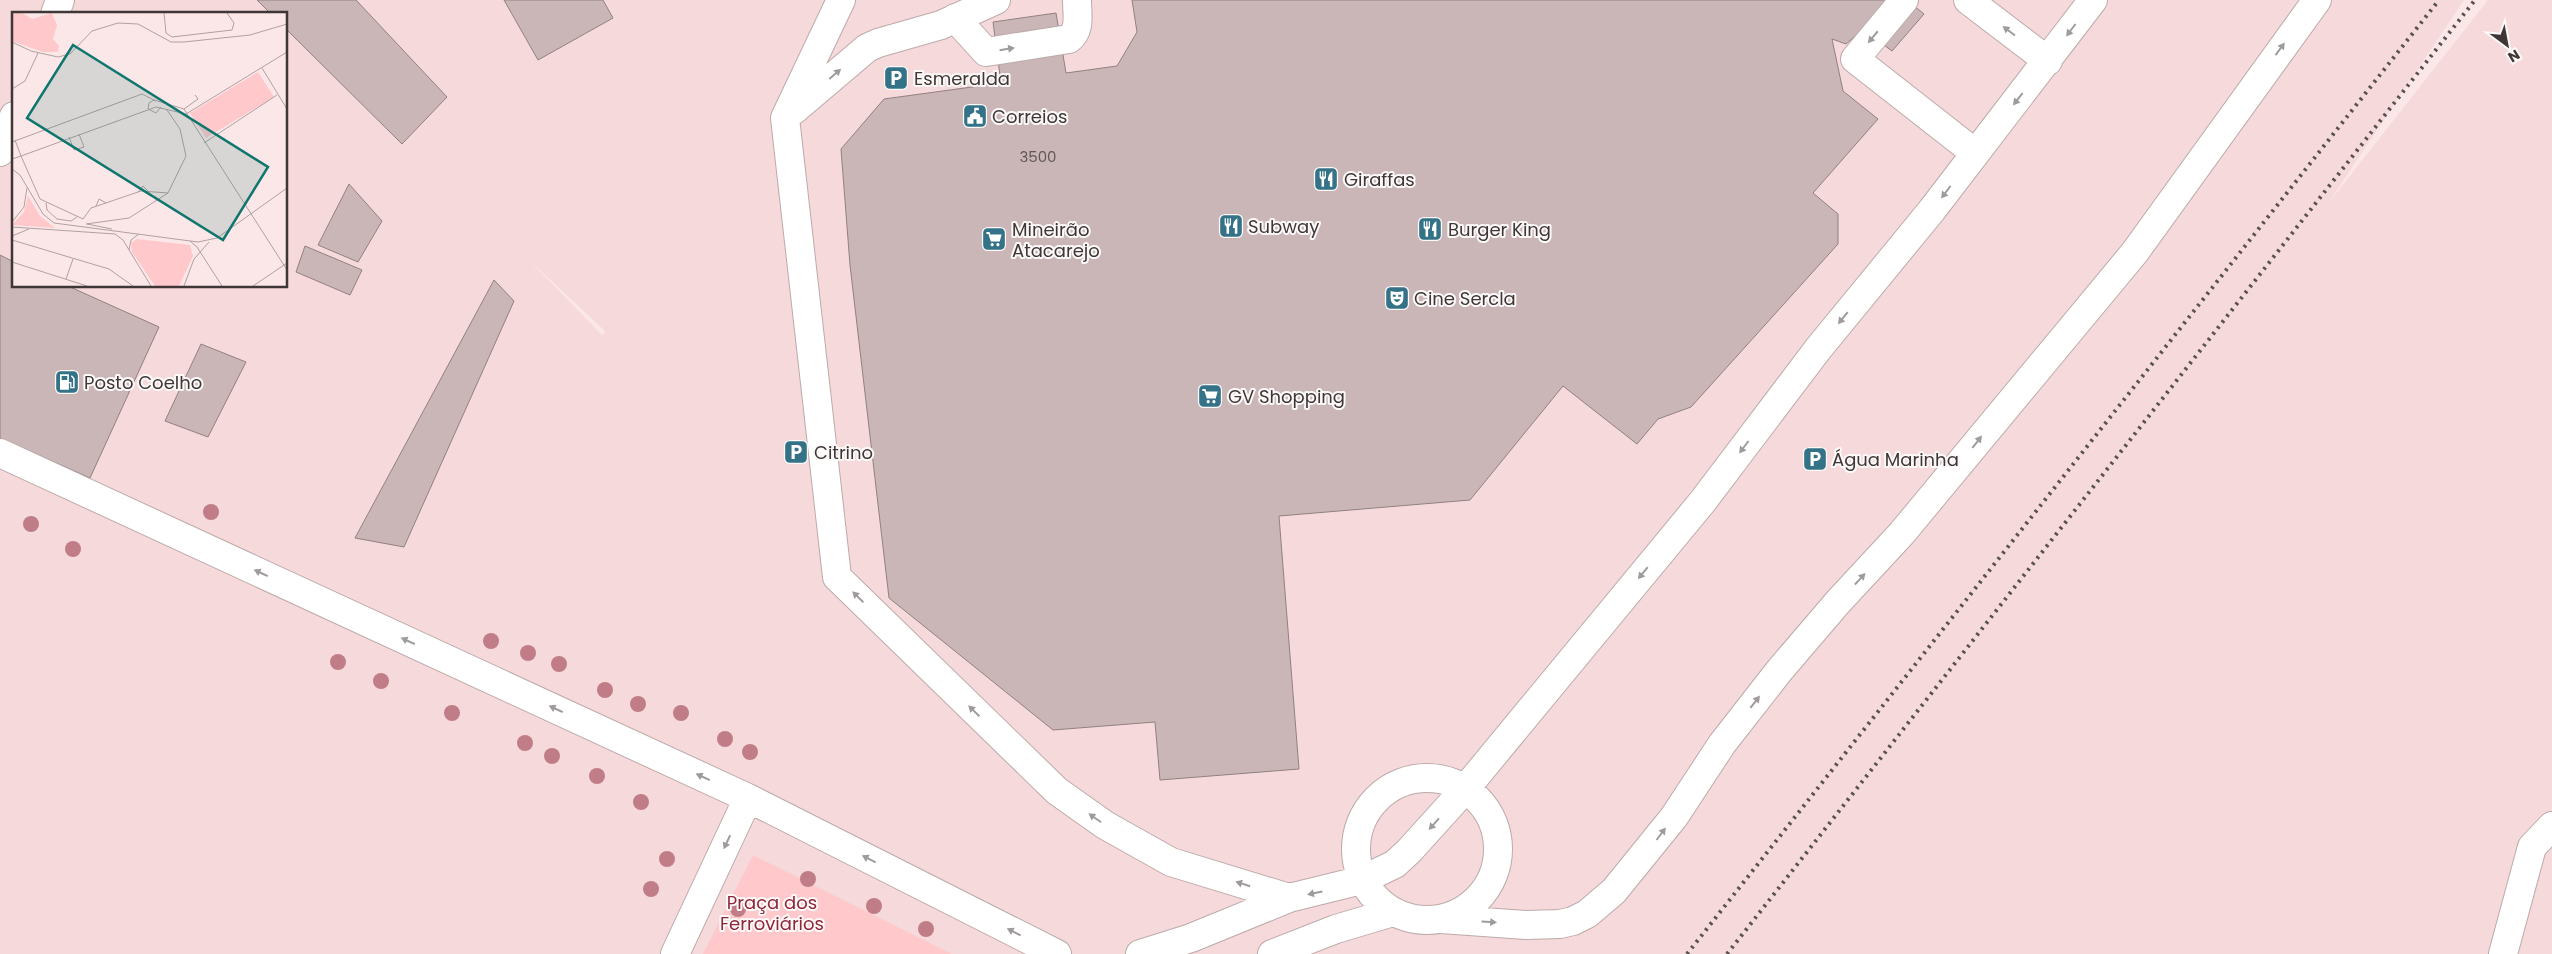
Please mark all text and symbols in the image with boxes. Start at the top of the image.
inset map [12,12,288,288]
north arrow [2482,20,2532,70]
one-way arrow [2066,23,2076,37]
one-way arrow [2003,26,2016,37]
one-way arrow [1867,31,1878,44]
one-way arrow [2275,42,2285,56]
one-way arrow [999,44,1015,52]
text: N [2504,45,2524,67]
parking icon: Esmeralda [883,65,909,91]
place label: Esmeralda [914,66,1010,91]
one-way arrow [829,68,841,80]
one-way arrow [2013,92,2023,106]
public building icon: Correios [962,103,988,129]
place label: Correios [992,104,1067,129]
house number: 3500 [1019,146,1057,167]
restaurant icon: Giraffas [1313,166,1339,192]
place label: Giraffas [1344,167,1415,192]
one-way arrow [1941,185,1951,199]
restaurant icon: Subway [1218,213,1244,239]
place label: Subway [1248,214,1319,239]
restaurant icon: Burger King [1417,216,1443,242]
place label: Mineirão Atacarejo [1012,217,1100,263]
place label: Burger King [1448,217,1551,242]
supermarket icon: Mineirão Atacarejo [981,226,1007,252]
theatre icon: Cine Sercla [1384,285,1410,311]
place label: Cine Sercla [1414,286,1516,311]
one-way arrow [1838,311,1849,324]
fuel station icon: Posto Coelho [54,369,80,395]
place label: Posto Coelho [84,370,202,395]
supermarket icon: GV Shopping [1197,383,1223,409]
place label: GV Shopping [1228,384,1345,409]
one-way arrow [1972,436,1983,449]
parking icon: Citrino [783,439,809,465]
place label: Citrino [814,440,873,465]
one-way arrow [1739,440,1750,453]
parking icon: Água Marinha [1802,446,1828,472]
place label: Água Marinha [1832,447,1959,472]
one-way arrow [1637,567,1648,580]
one-way arrow [254,569,268,577]
one-way arrow [1854,573,1866,585]
one-way arrow [852,591,864,603]
one-way arrow [401,637,415,645]
one-way arrow [1749,696,1760,709]
one-way arrow [549,705,563,713]
one-way arrow [968,705,980,717]
one-way arrow [696,773,711,782]
one-way arrow [1089,813,1102,823]
one-way arrow [1428,818,1439,831]
one-way arrow [1655,828,1666,841]
one-way arrow [723,835,731,849]
one-way arrow [862,855,876,863]
one-way arrow [1235,879,1250,887]
one-way arrow [1307,889,1323,897]
park label: Praça dos Ferroviários [720,890,824,936]
one-way arrow [1481,919,1497,927]
one-way arrow [1007,928,1021,936]

